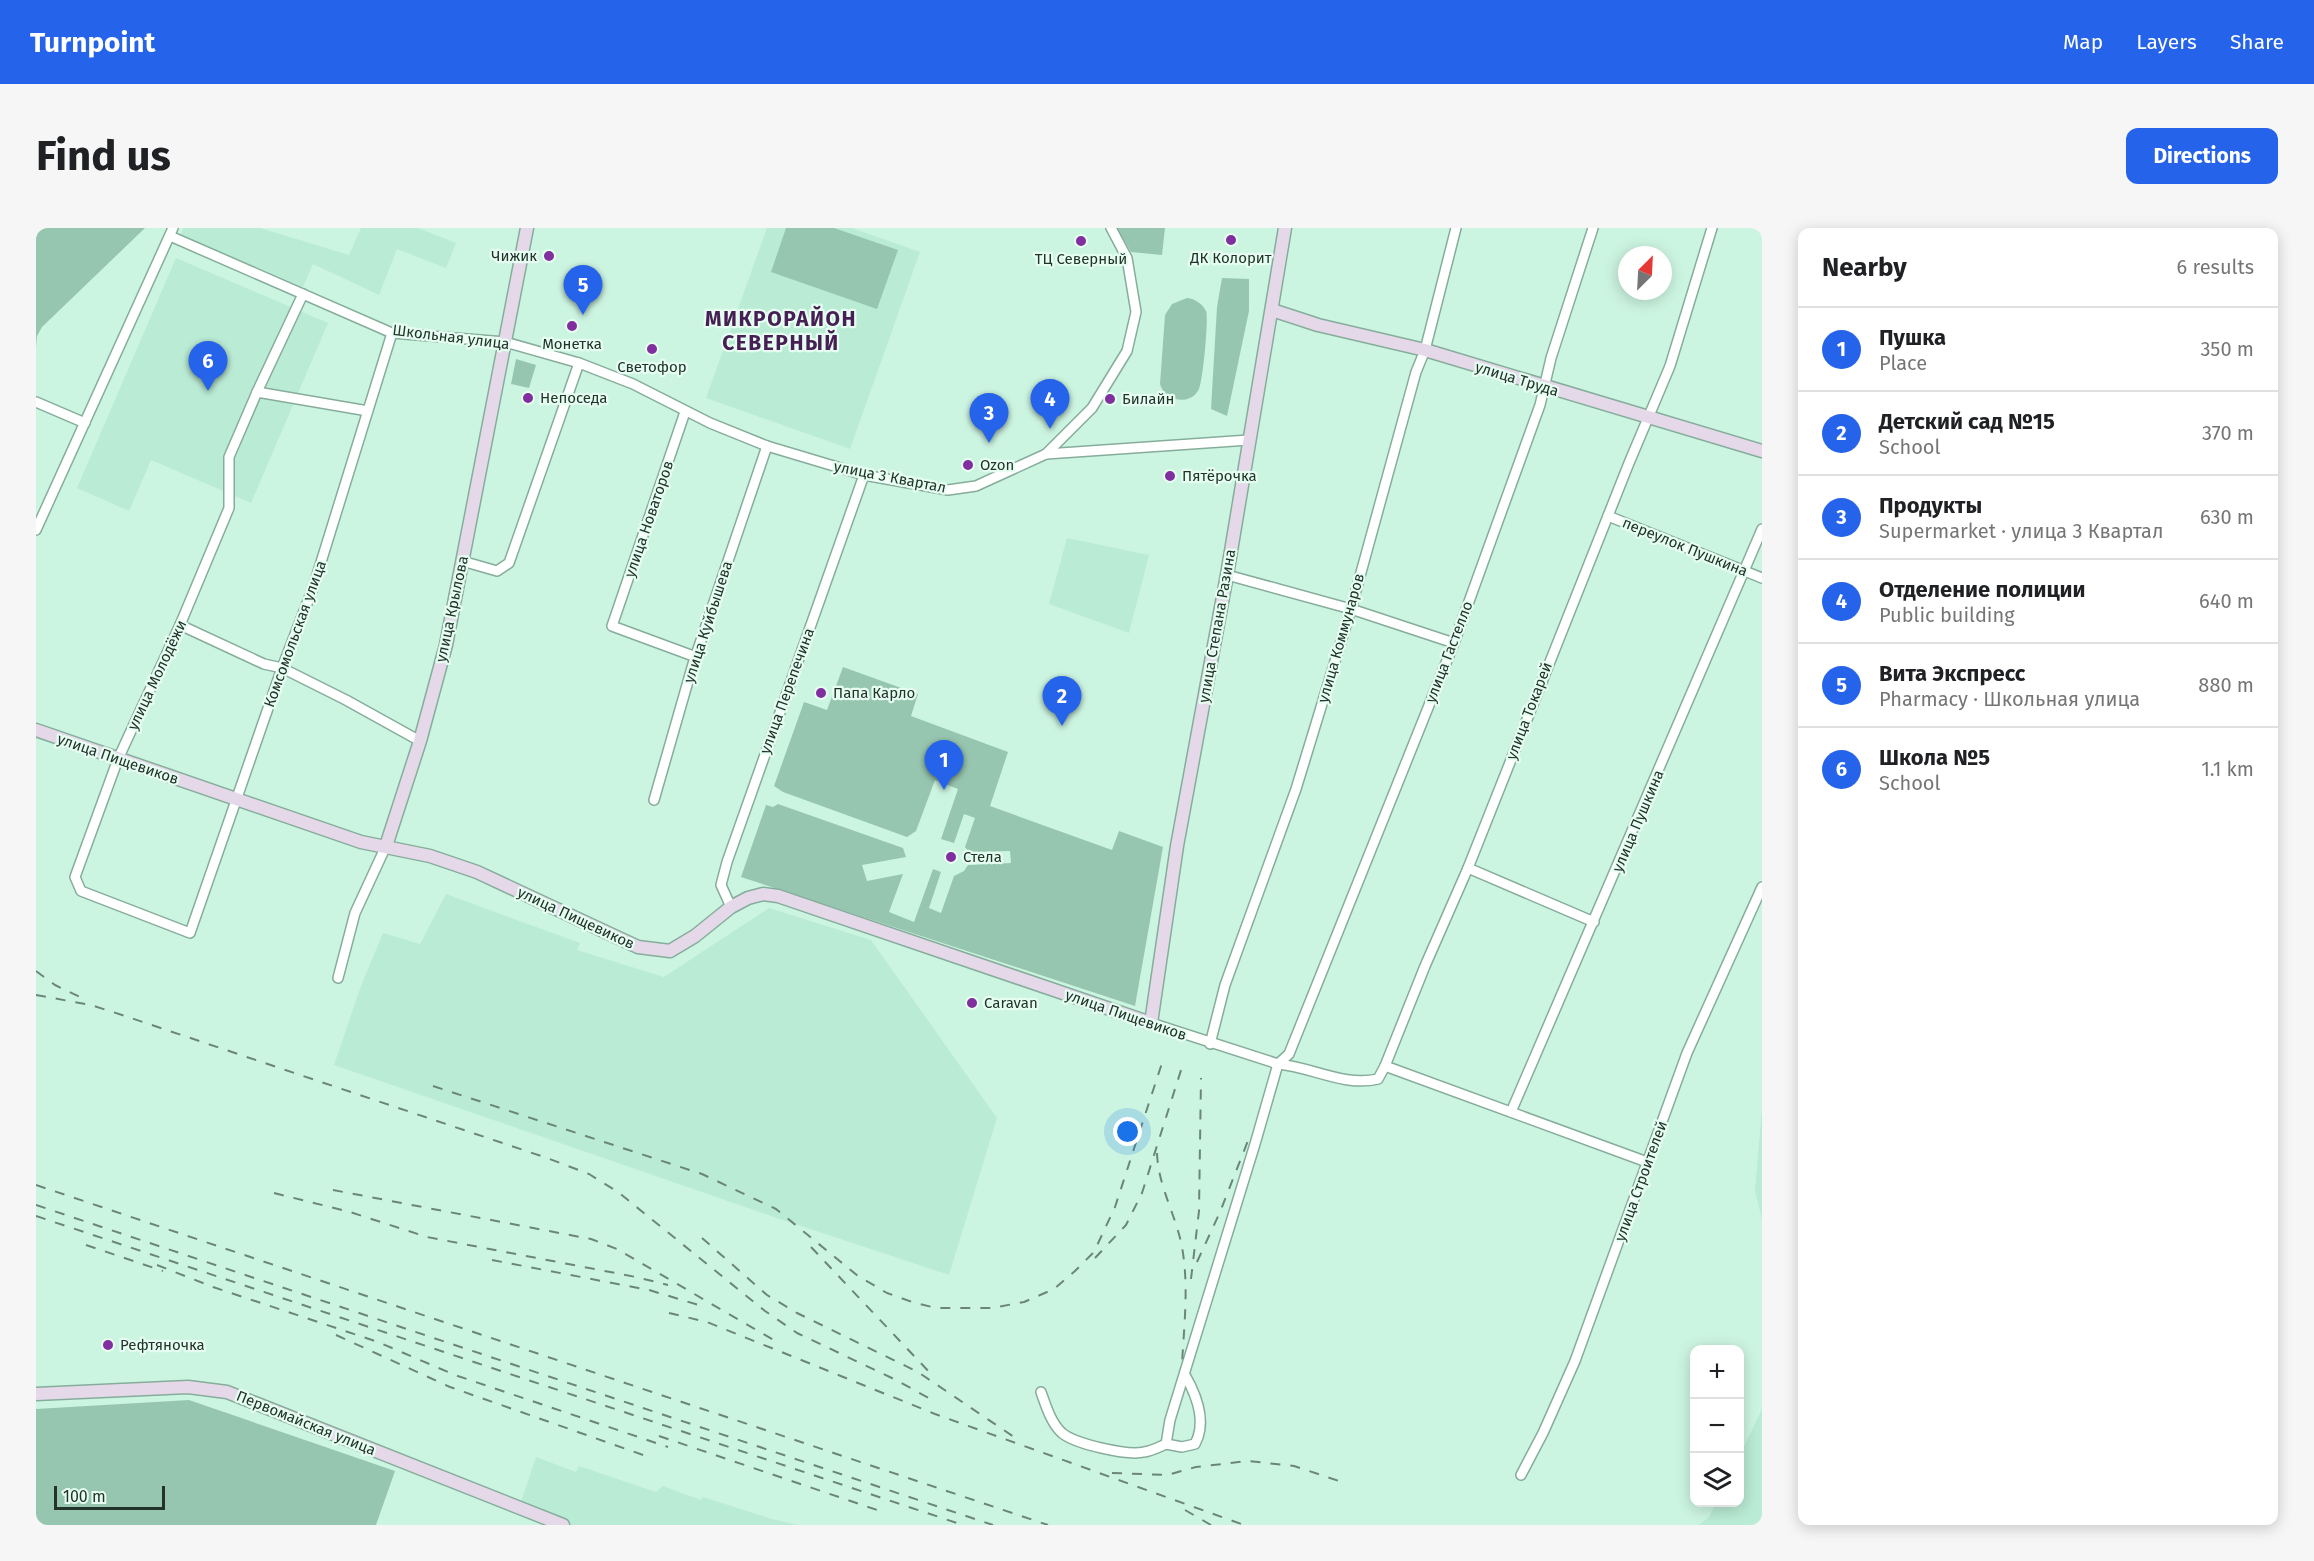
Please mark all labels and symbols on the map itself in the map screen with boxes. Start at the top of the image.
marker: ДК Колорит [1224,233,1238,247]
marker: ТЦ Северный [1074,234,1088,248]
north arrow [1618,246,1672,300]
place label: Чижик [491,247,537,265]
marker: Чижик [542,249,556,263]
place label: ДК Колорит [1189,249,1272,267]
place label: ТЦ Северный [1035,250,1127,268]
pin: 5 [564,266,602,315]
district label: МИКРОРАЙОН СЕВЕРНЫЙ [705,305,857,356]
marker: Монетка [565,319,579,333]
street label: Школьная улица [392,321,510,353]
place label: Монетка [542,335,602,353]
pin: 6 [188,342,228,391]
marker: Светофор [645,342,659,356]
place label: Светофор [617,358,687,376]
street label: улица Труда [1473,358,1561,400]
pin: 4 [1030,380,1070,429]
place label: Непоседа [540,389,607,407]
place label: Билайн [1122,390,1174,408]
marker: Непоседа [521,391,535,405]
marker: Билайн [1103,392,1117,406]
pin: 3 [970,394,1008,443]
place label: Ozon [980,456,1014,474]
street label: улица 3 Квартал [832,457,948,497]
street label: улица Новаторов [621,458,677,580]
marker: Ozon [961,458,975,472]
place label: Пятёрочка [1182,467,1257,485]
marker: Пятёрочка [1163,469,1177,483]
street label: переулок Пушкина [1620,514,1750,580]
street label: улица Степана Разина [1195,548,1239,704]
street label: улица Крылова [432,554,472,664]
street label: Комсомольская улица [260,558,330,710]
street label: улица Куйбышева [680,559,736,685]
street label: улица Коммунаров [1314,571,1368,705]
street label: улица Гастелло [1421,599,1477,705]
street label: улица Молодёжи [124,617,190,733]
street label: улица Перепечина [756,626,818,756]
street label: улица Токарей [1502,660,1556,762]
pin: 2 [1042,676,1082,726]
place label: Папа Карло [833,684,915,702]
marker: Папа Карло [814,686,828,700]
street label: улица Пищевиков [55,730,181,788]
pin: 1 [924,740,964,790]
street label: улица Пушкина [1608,767,1668,875]
place label: Стела [963,848,1002,866]
marker: Стела [944,850,958,864]
street label: улица Пищевиков [515,883,637,953]
street label: улица Пищевиков [1063,986,1189,1044]
place label: Caravan [984,994,1038,1012]
marker: Caravan [965,996,979,1010]
your location [1113,1117,1142,1146]
street label: улица Строителей [1611,1118,1671,1244]
place label: Рефтяночка [120,1336,205,1354]
marker: Рефтяночка [101,1338,115,1352]
street label: Первомайская улица [234,1387,378,1459]
scale bar [54,1483,165,1510]

